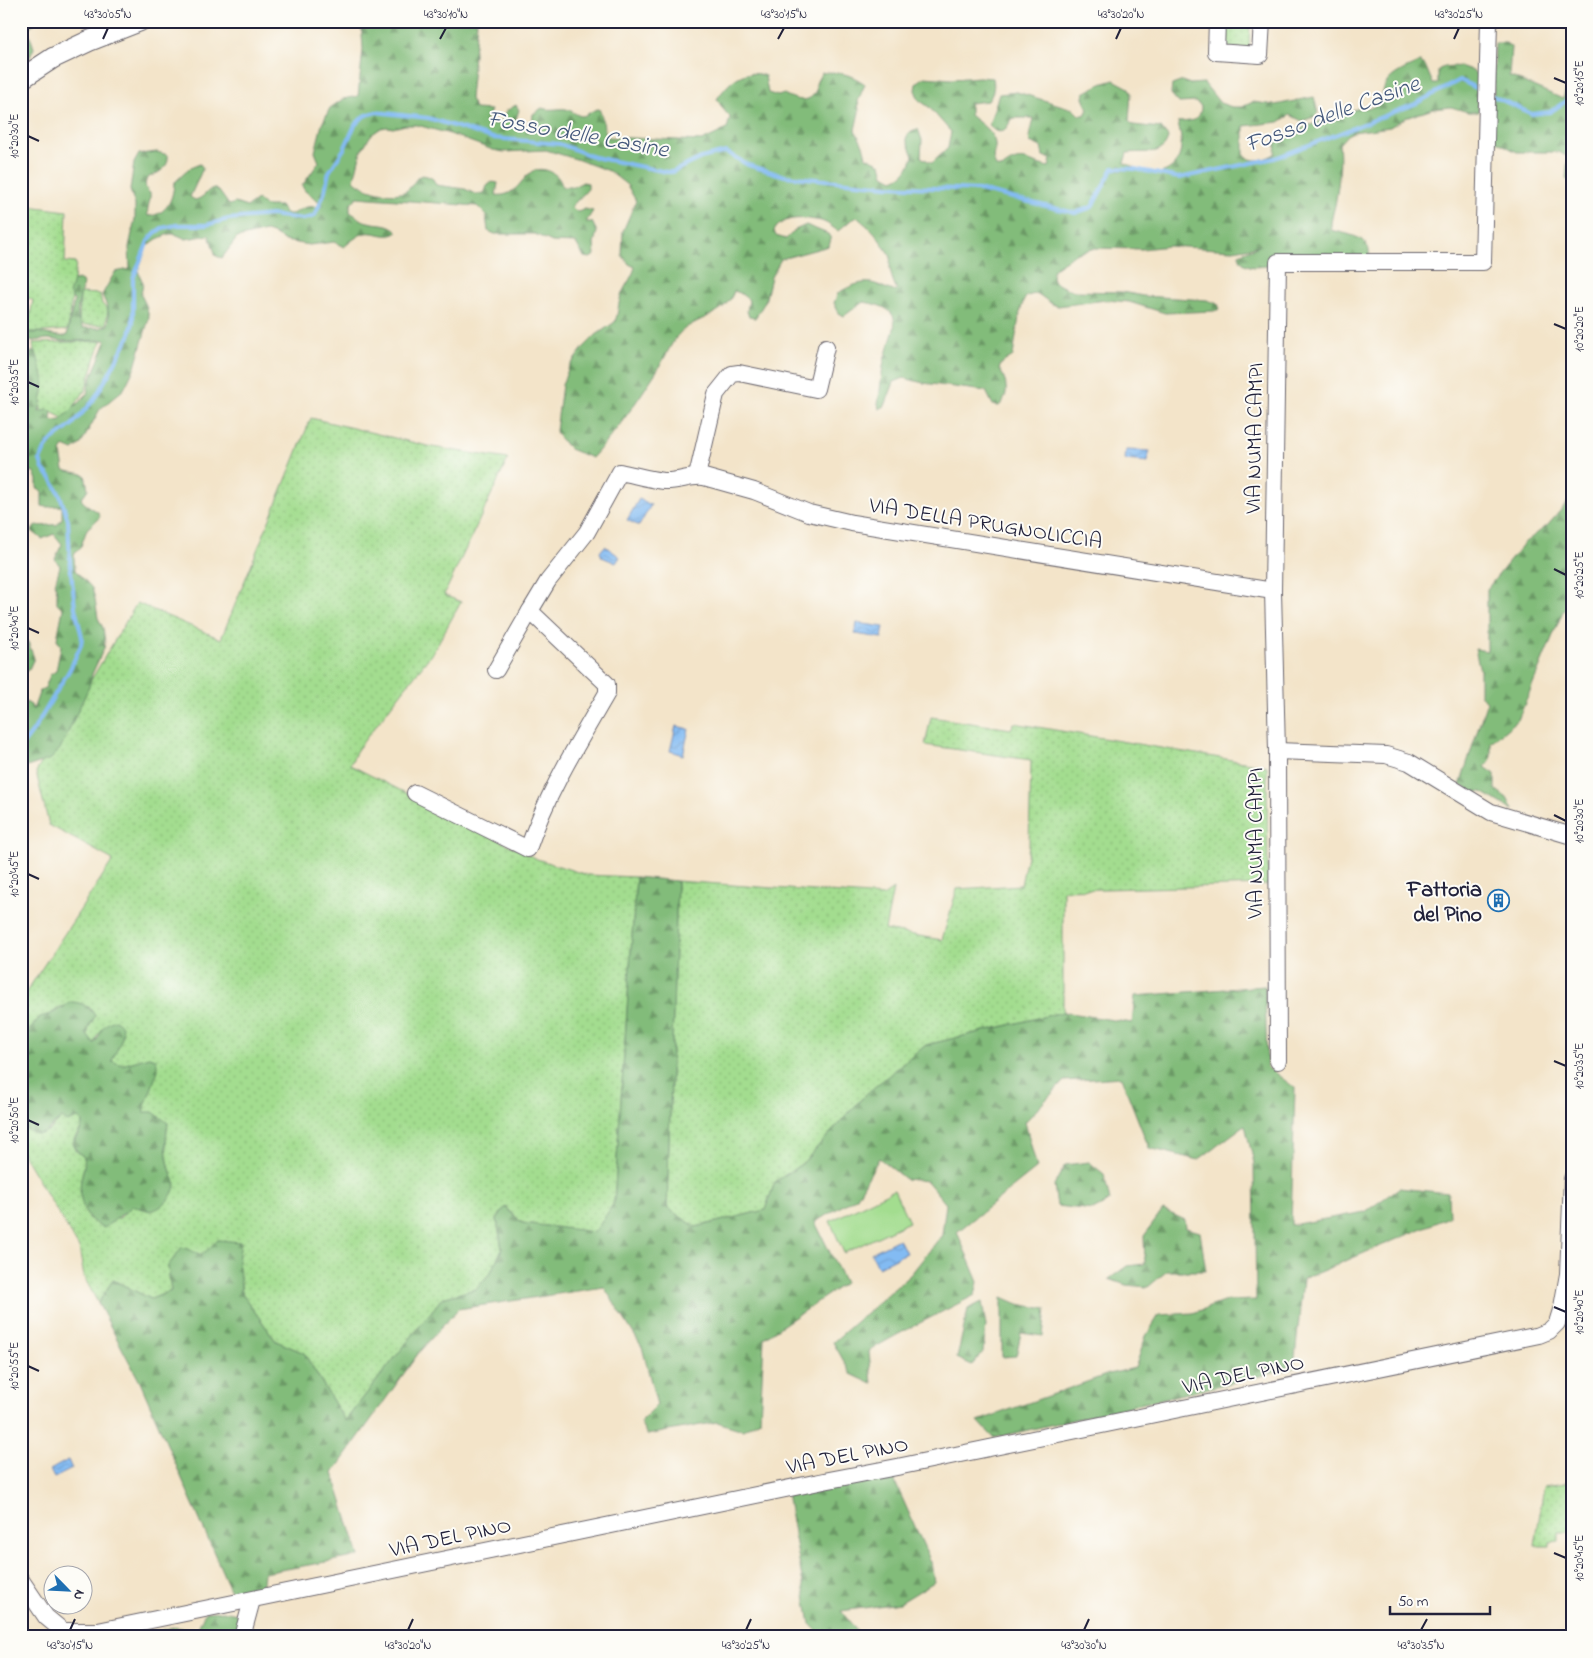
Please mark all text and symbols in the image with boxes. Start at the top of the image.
text: 43°30'05"N [84,6,132,24]
text: 43°30'10"N [424,6,468,24]
text: 43°30'15"N [761,6,807,24]
text: 43°30'20"N [1098,6,1144,24]
text: 43°30'25"N [1435,6,1483,24]
text: 10°20'15"E [1571,60,1589,106]
water label: Fosso delle Casine [1241,67,1426,163]
water label: Fosso delle Casine [484,102,672,169]
text: 10°20'30"E [6,114,24,158]
text: 10°20'20"E [1571,306,1589,352]
text: 10°20'35"E [6,359,24,405]
street label: VIA NUMA CAMPI [1239,362,1273,515]
street label: VIA DELLA PRUGNOLICCIA [866,491,1104,559]
text: 10°20'25"E [1571,551,1589,599]
text: 10°20'40"E [6,606,24,650]
street label: VIA NUMA CAMPI [1241,767,1273,920]
text: 10°20'30"E [1571,799,1589,843]
text: 10°20'45"E [6,851,24,897]
place label: Fattoria del Pino [1406,875,1482,932]
building icon: Fattoria del Pino [1486,889,1510,913]
text: 10°20'35"E [1571,1043,1589,1089]
text: 10°20'50"E [6,1097,24,1143]
text: 10°20'40"E [1571,1290,1589,1334]
text: 10°20'55"E [6,1342,24,1390]
street label: VIA DEL PINO [1179,1347,1307,1405]
street label: VIA DEL PINO [783,1429,911,1485]
street label: VIA DEL PINO [386,1510,514,1568]
text: 10°20'45"E [1571,1535,1589,1581]
north arrow [42,1566,92,1616]
scale bar [1390,1583,1490,1615]
text: N [67,1586,90,1603]
text: 50 m [1398,1591,1429,1613]
text: 43°30'15"N [47,1637,93,1655]
text: 43°30'20"N [385,1637,431,1655]
text: 43°30'25"N [722,1637,770,1655]
text: 43°30'30"N [1061,1637,1107,1655]
text: 43°30'35"N [1397,1637,1445,1655]

